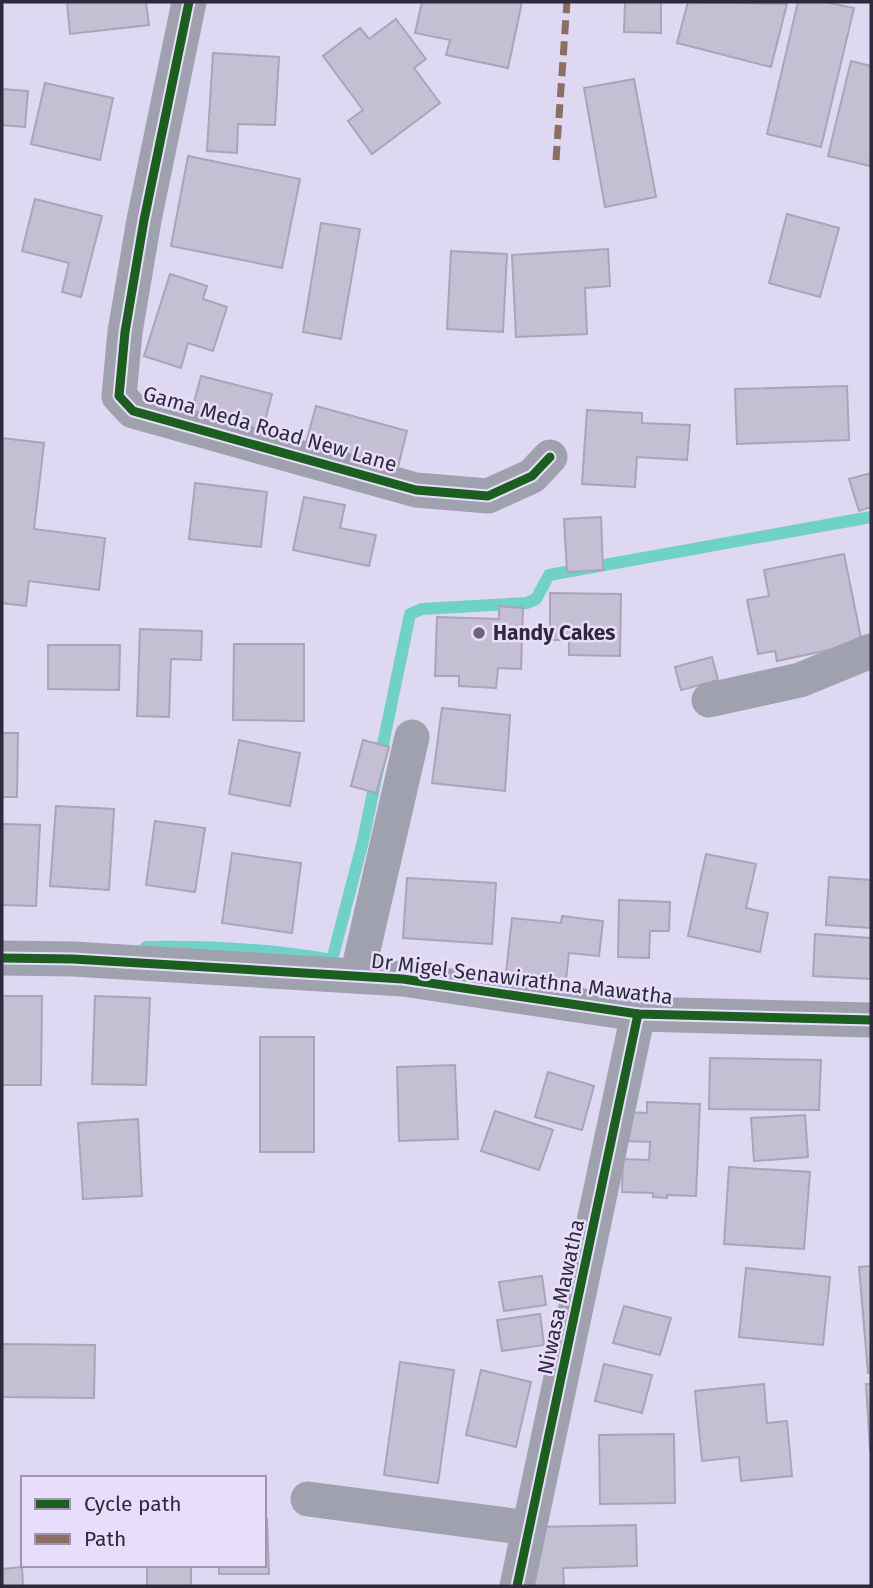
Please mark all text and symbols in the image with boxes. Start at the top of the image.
street label: Gama Meda Road New Lane [140,380,400,478]
place label: Handy Cakes [493,620,616,646]
marker: Handy Cakes [471,625,487,641]
street label: Dr Migel Senawirathna Mawatha [370,948,674,1010]
street label: Niwasa Mawatha [532,1217,590,1377]
legend [21,1476,266,1567]
text: Cycle path [84,1491,182,1517]
text: Path [84,1526,126,1552]

